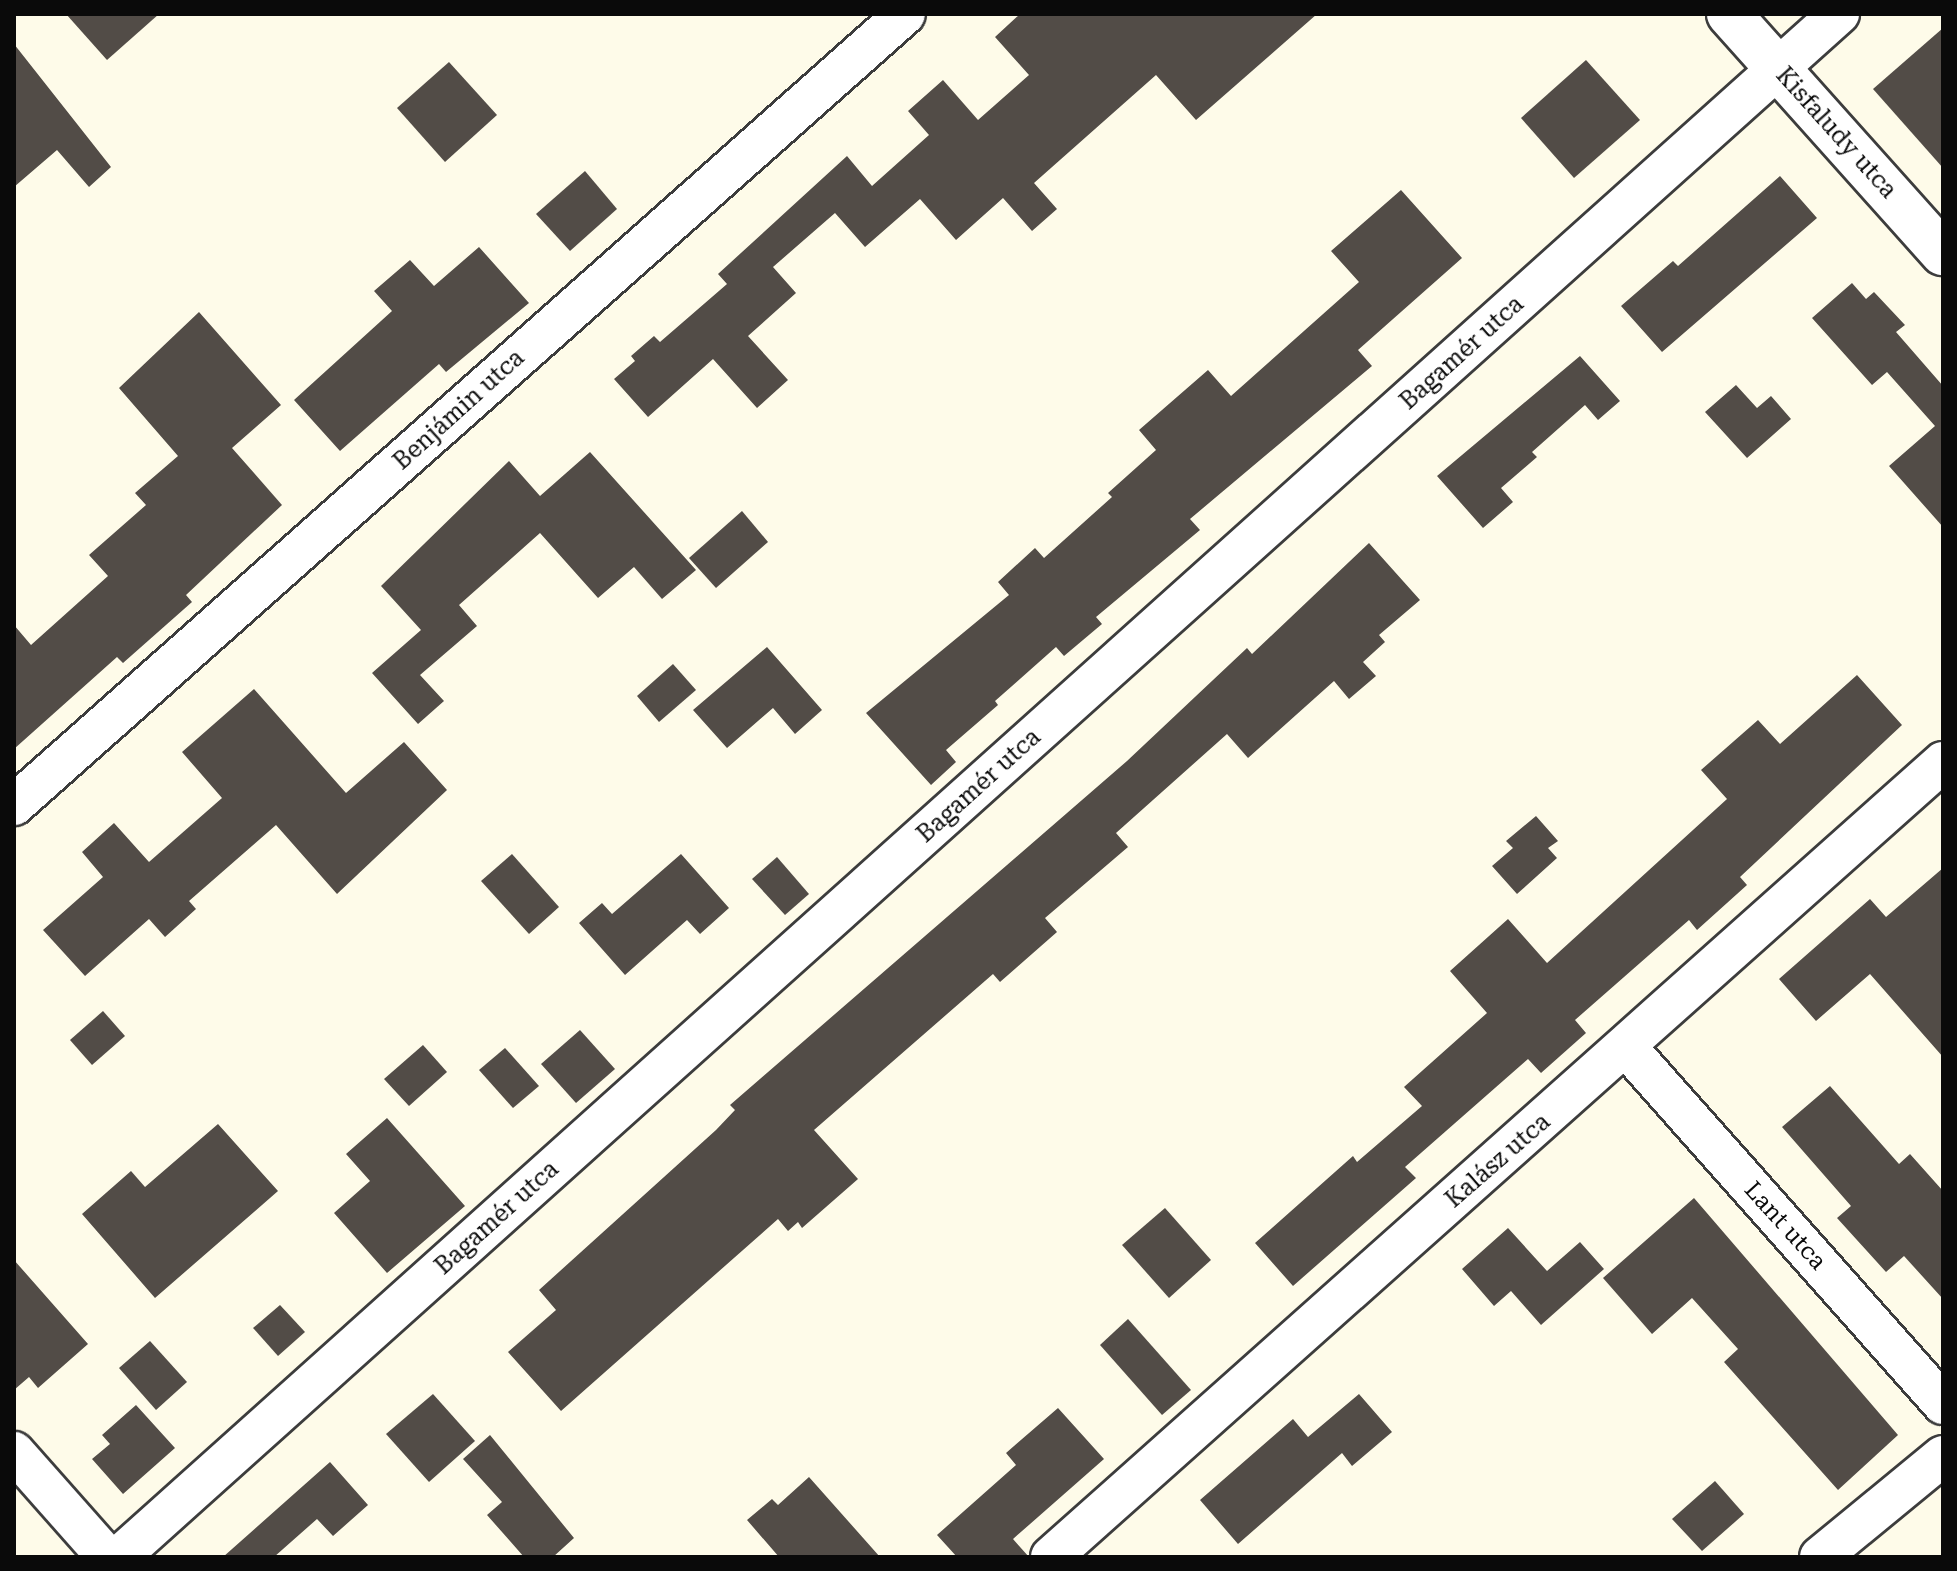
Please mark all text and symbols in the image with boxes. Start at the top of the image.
street label: Kisfaludy utca [1770,61,1902,205]
street label: Bagamér utca [1394,290,1530,416]
street label: Benjámin utca [388,344,530,476]
street label: Bagamér utca [911,723,1047,849]
street label: Kalász utca [1440,1108,1556,1214]
street label: Bagamér utca [429,1155,565,1281]
street label: Lant utca [1738,1176,1832,1276]

